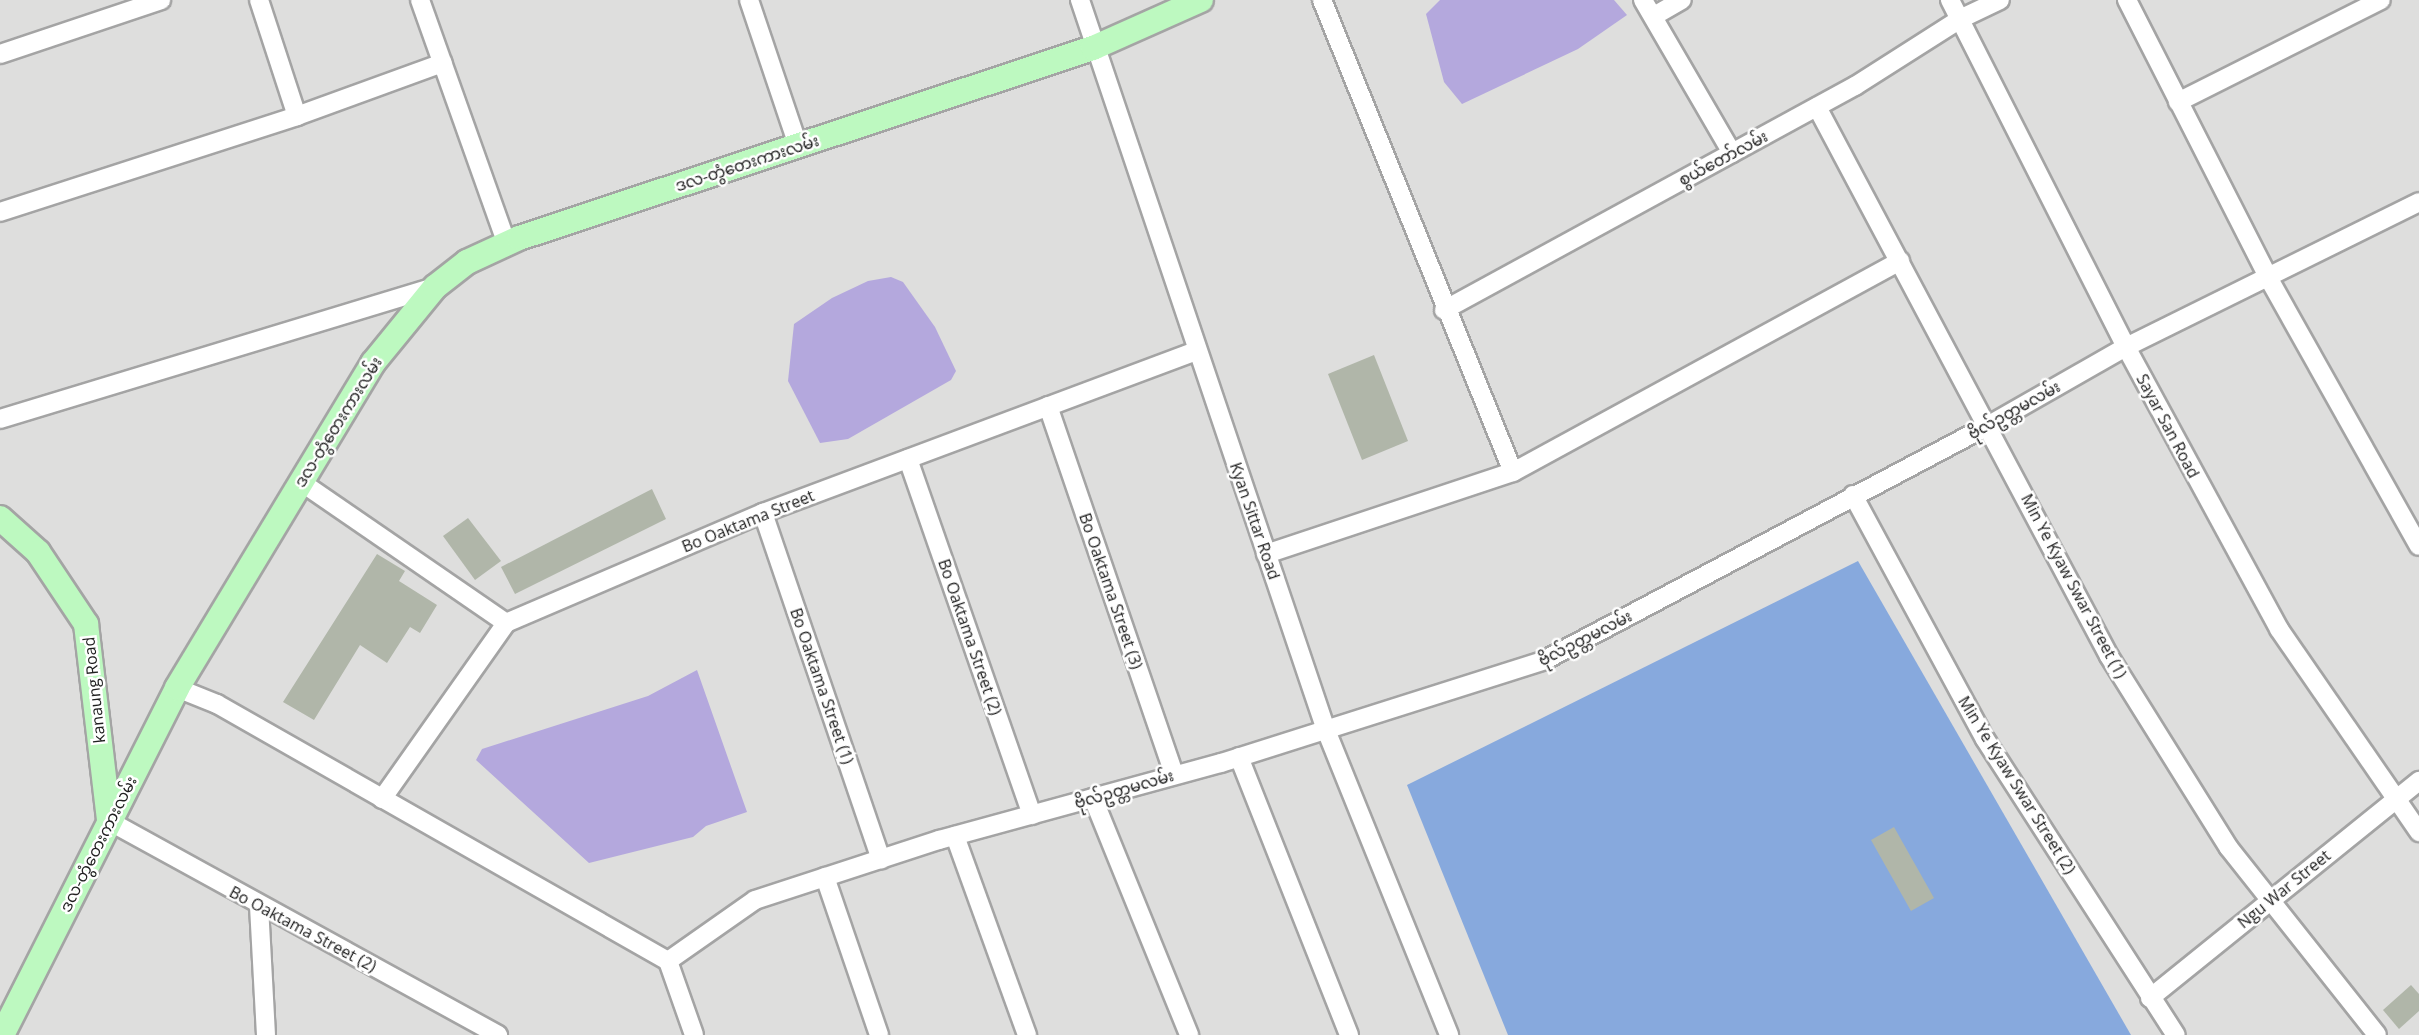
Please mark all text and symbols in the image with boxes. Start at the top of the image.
street label: စွယ်တော်လမ်း [1675,126,1771,190]
street label: ဒလ-တွံတေးကားလမ်း [673,131,821,195]
street label: ဒလ-တွံတေးကားလမ်း [290,353,386,491]
street label: Sayar San Road [2133,371,2203,481]
street label: ဗိုလ်ဥတ္တမလမ်း [1964,377,2064,443]
street label: Kyan Sittar Road [1226,460,1284,582]
street label: Bo Oaktama Street [679,486,817,556]
street label: Min Ye Kyaw Swar Street (1) [2017,491,2131,681]
street label: Bo Oaktama Street (3) [1075,510,1147,672]
street label: Bo Oaktama Street (2) [934,556,1006,718]
street label: Bo Oaktama Street (1) [786,605,858,767]
street label: ဗိုလ်ဥတ္တမလမ်း [1535,606,1635,670]
street label: kanaung Road [79,636,109,744]
street label: Min Ye Kyaw Swar Street (2) [1954,693,2080,877]
street label: ဗိုလ်ဥတ္တမလမ်း [1072,766,1176,812]
street label: ဒလ-တွံတေးကားလမ်း [55,773,141,915]
street label: Ngu War Street [2234,846,2334,932]
street label: Bo Oaktama Street (2) [226,882,380,976]

